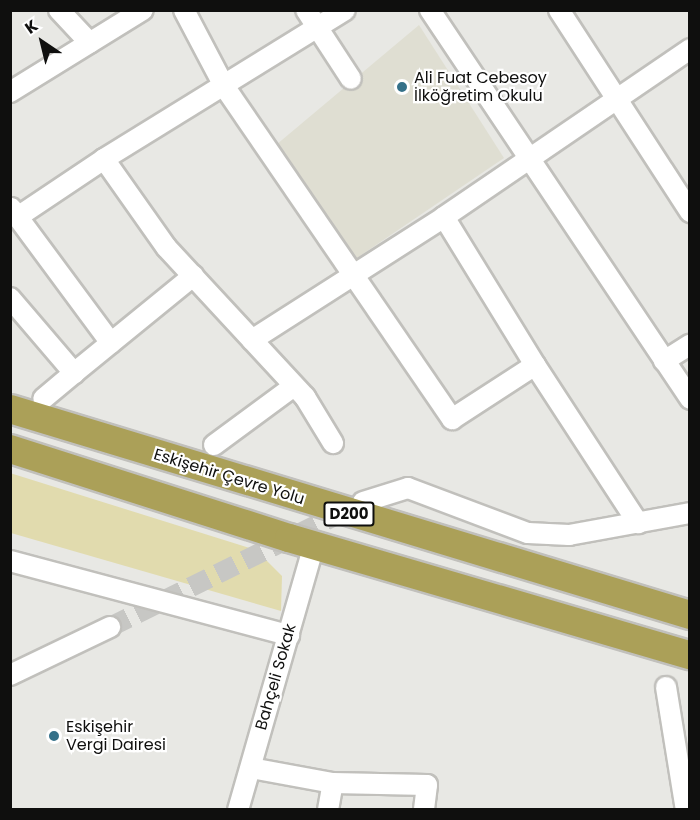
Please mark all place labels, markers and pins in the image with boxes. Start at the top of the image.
place label: Ali Fuat Cebesoy İlköğretim Okulu [414,68,547,106]
marker: Ali Fuat Cebesoy İlköğretim Okulu [395,80,409,94]
place label: Eskişehir Vergi Dairesi [66,717,166,755]
marker: Eskişehir Vergi Dairesi [47,729,61,743]

